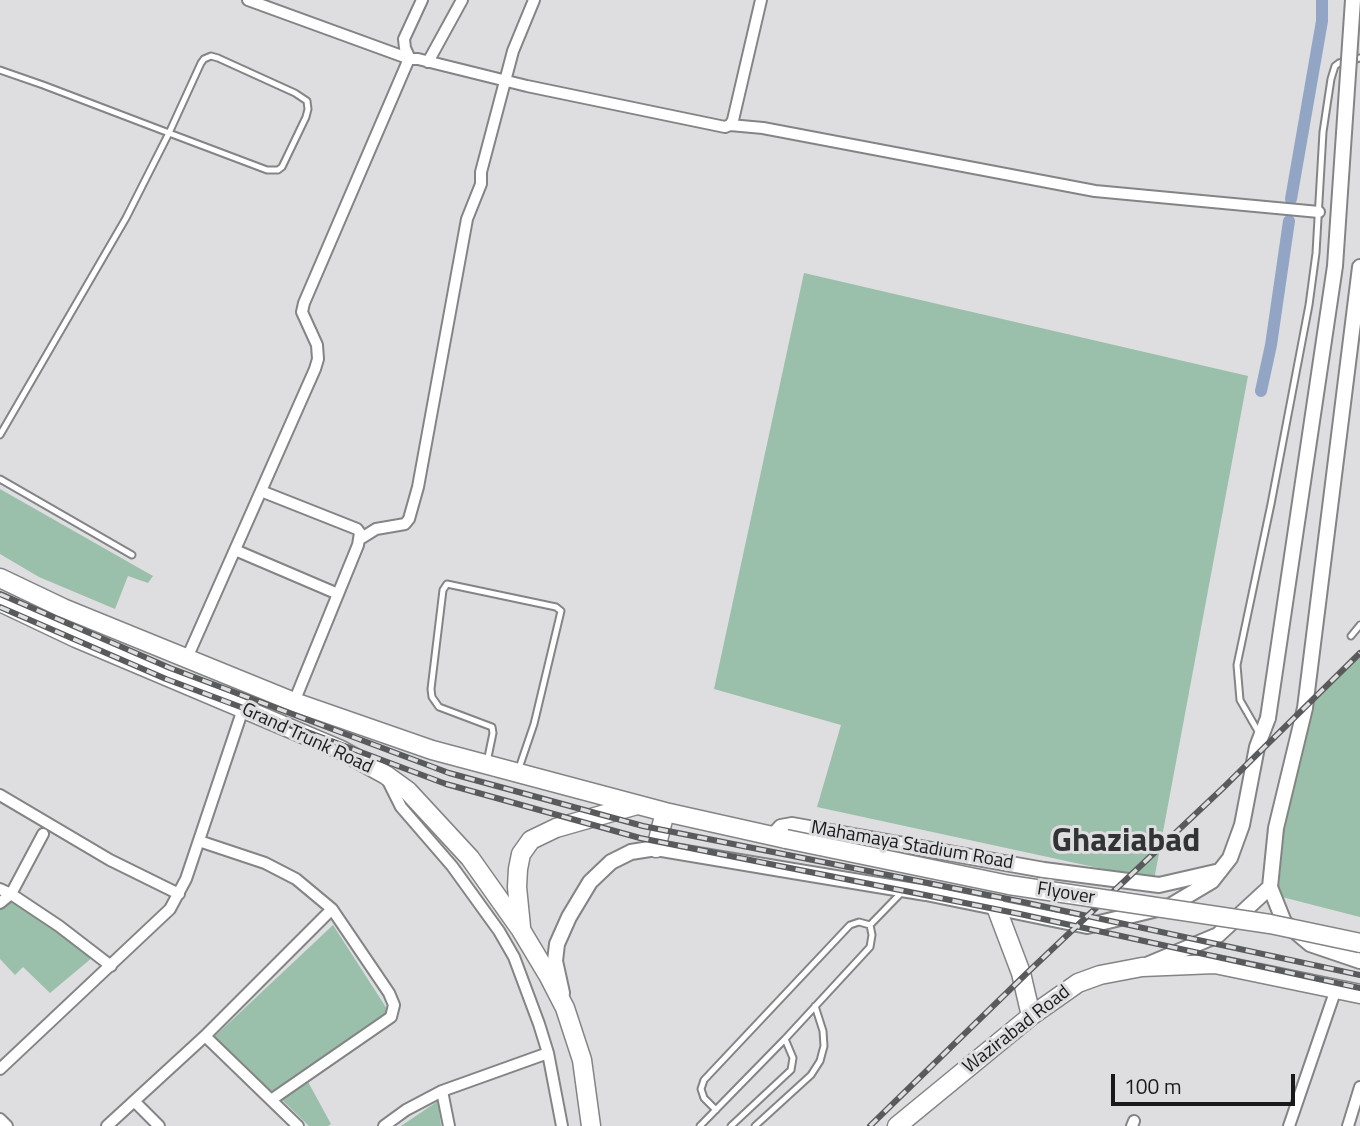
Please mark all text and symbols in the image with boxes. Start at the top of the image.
street label: Grand Trunk Road [238,699,376,779]
street label: Mahamaya Stadium Road [809,817,1015,875]
district label: Ghaziabad [1052,823,1200,863]
street label: Flyover [1035,878,1097,910]
street label: Wazirabad Road [959,981,1075,1079]
scale bar [1115,1060,1299,1104]
text: 100 m [1124,1070,1181,1102]

